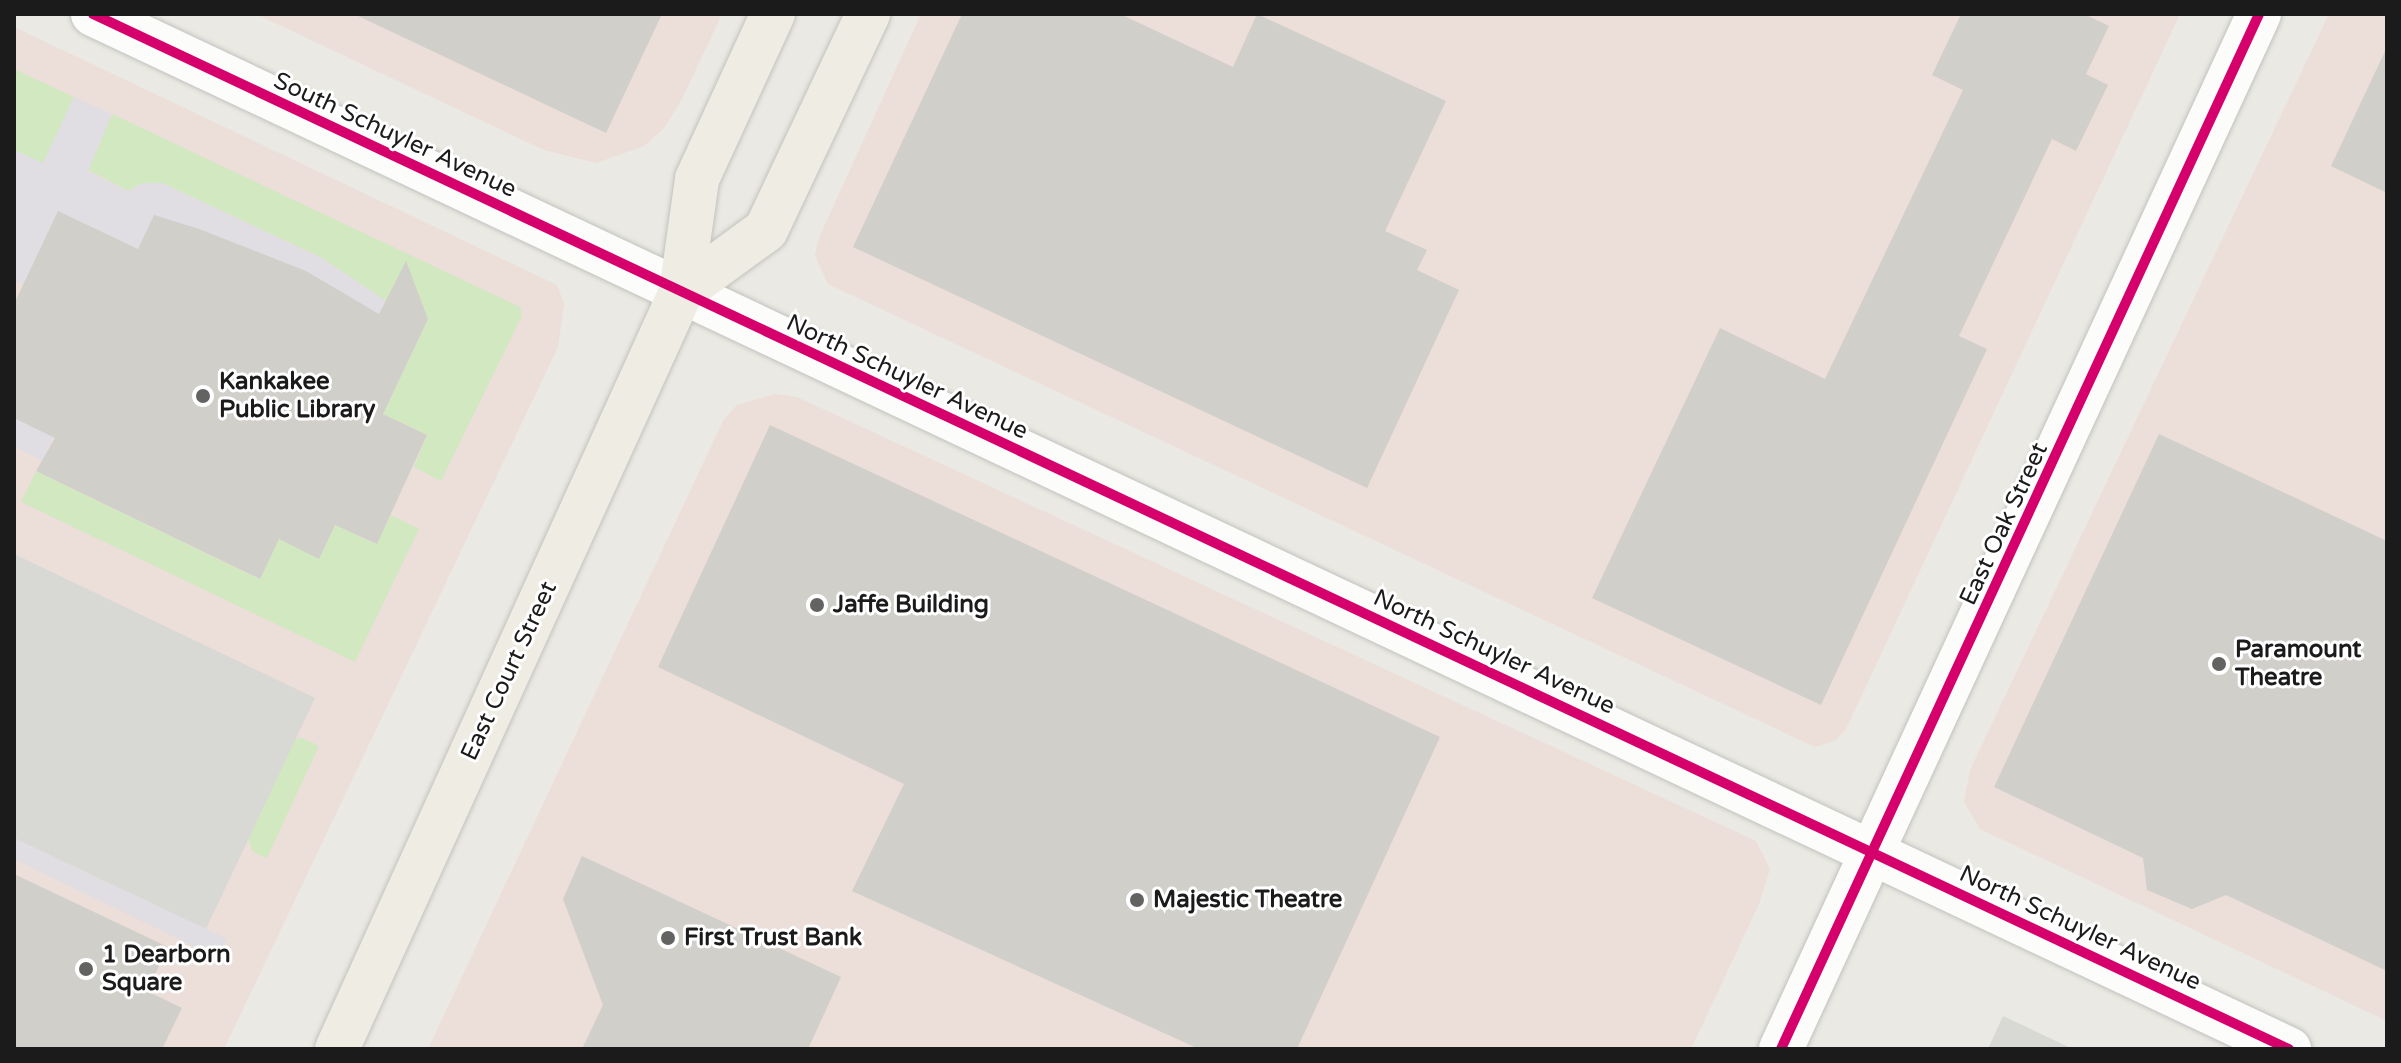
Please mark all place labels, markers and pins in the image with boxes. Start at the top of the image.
place label: Kankakee Public Library [219,368,375,424]
marker: Kankakee Public Library [194,387,212,405]
place label: Jaffe Building [833,591,989,619]
marker: Jaffe Building [808,596,826,614]
place label: Paramount Theatre [2235,636,2361,692]
marker: Paramount Theatre [2210,655,2228,673]
place label: Majestic Theatre [1153,886,1342,914]
marker: Majestic Theatre [1128,891,1146,909]
place label: First Trust Bank [684,924,862,952]
marker: First Trust Bank [659,929,677,947]
place label: 1 Dearborn Square [102,941,231,997]
marker: 1 Dearborn Square [77,960,95,978]

